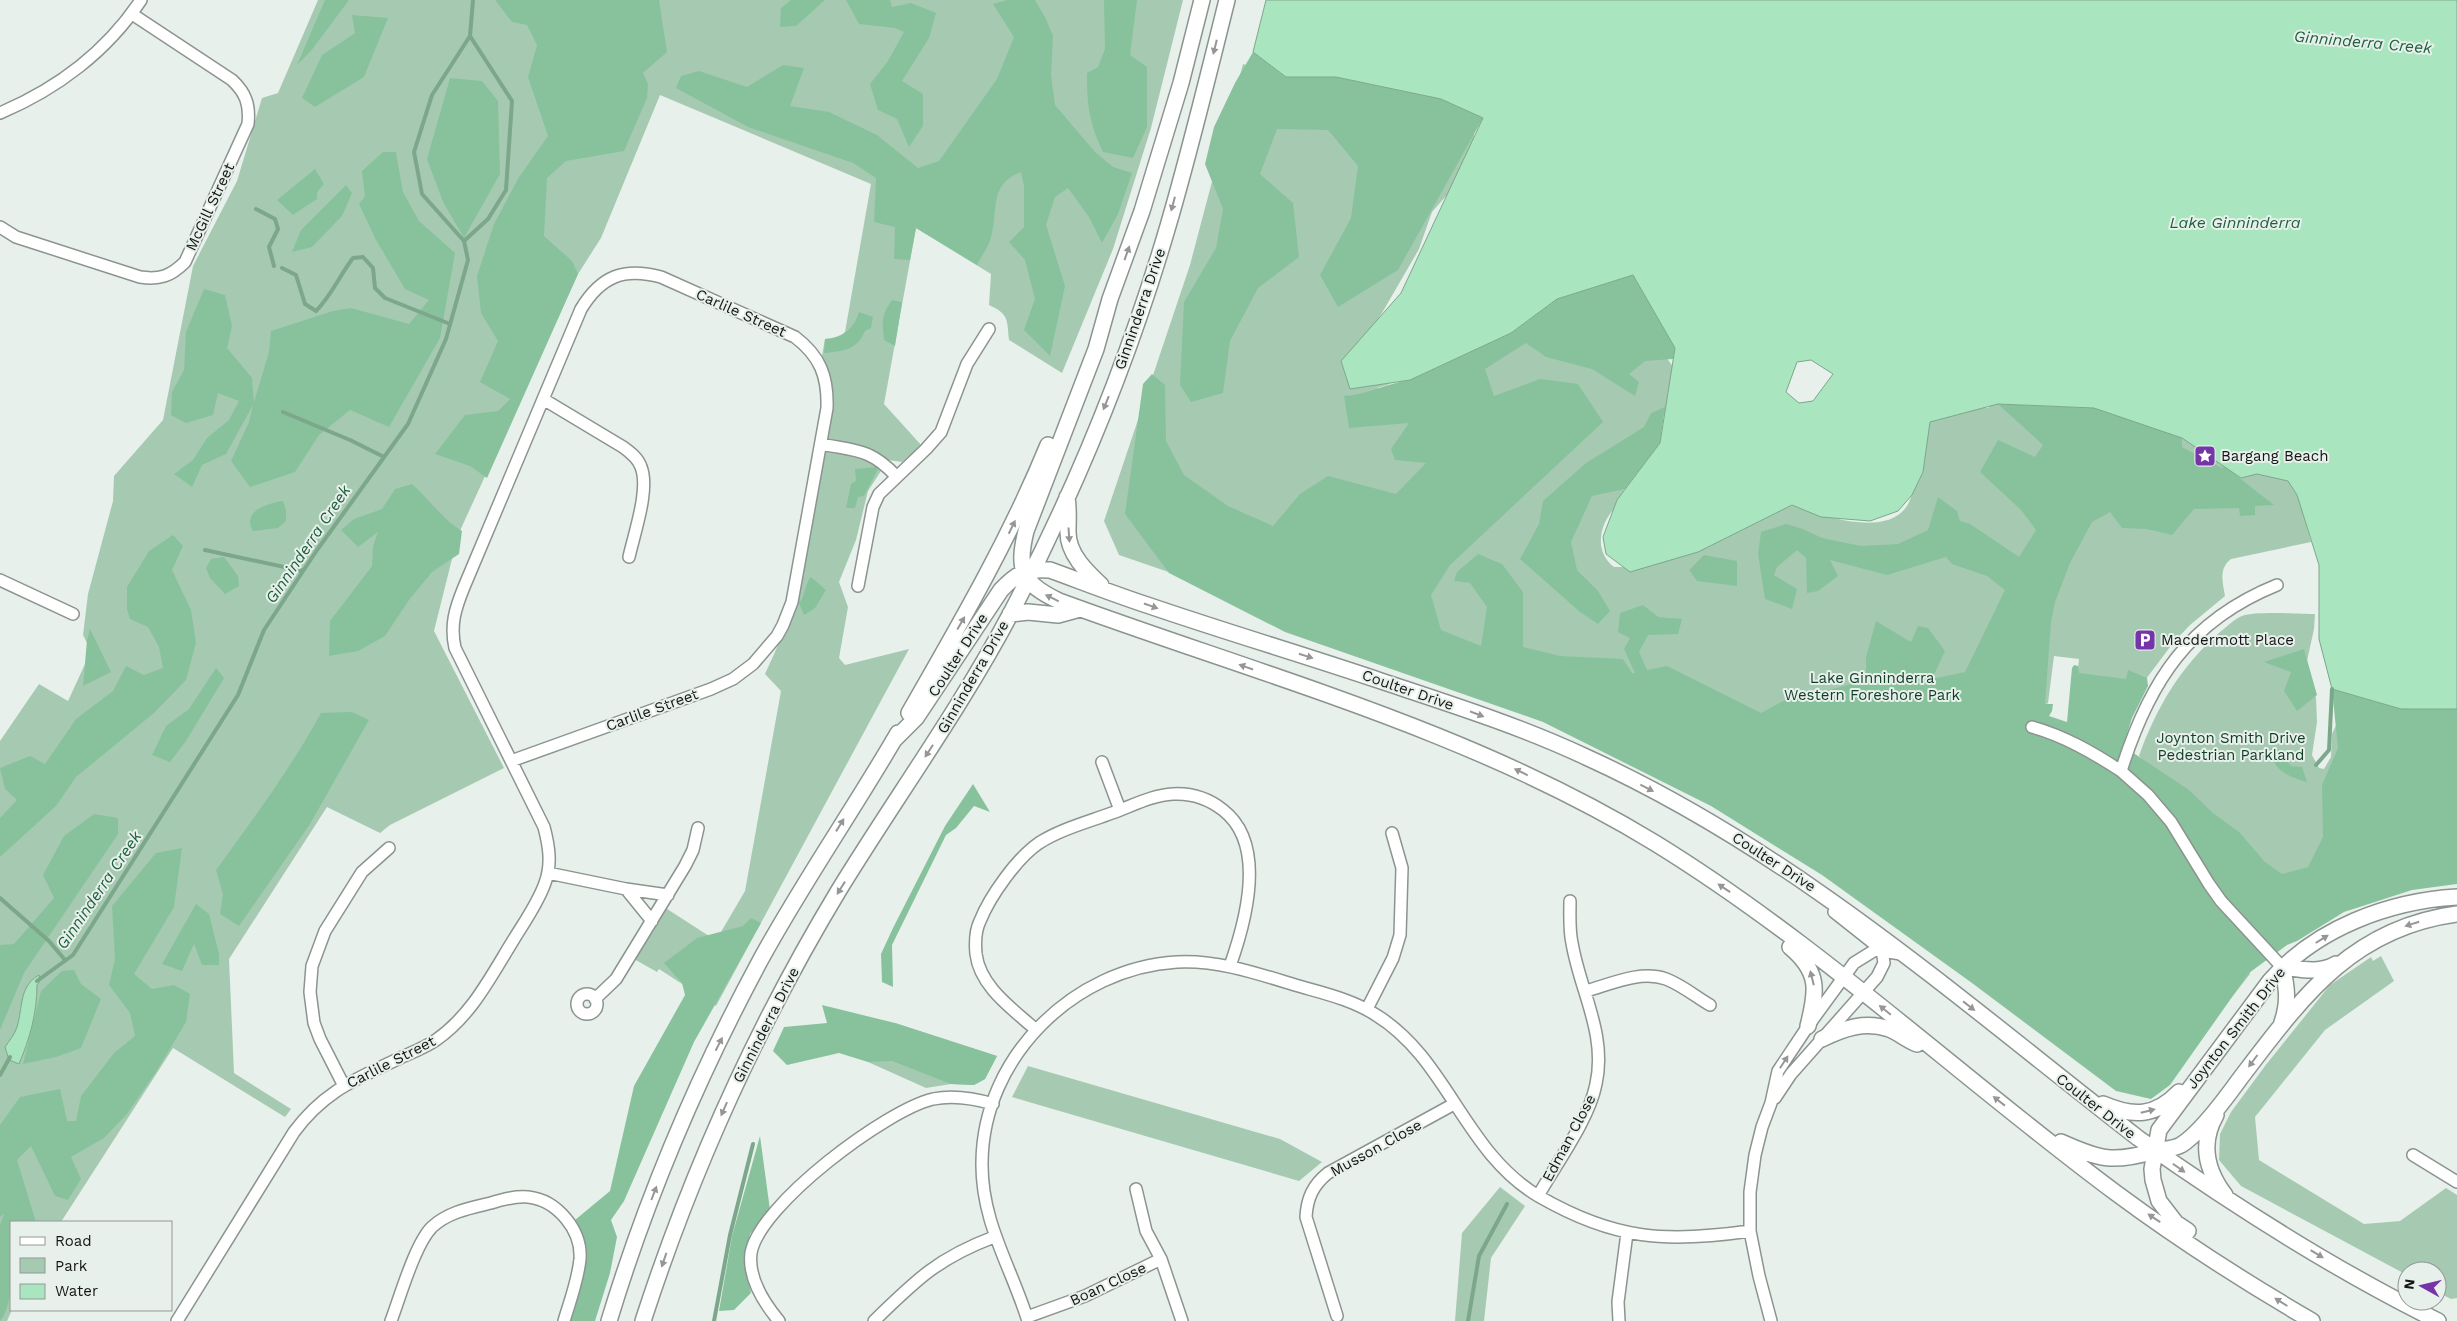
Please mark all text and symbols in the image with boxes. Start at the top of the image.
water label: Ginninderra Creek [2293,27,2434,58]
one-way arrow [1211,40,1219,55]
street label: McGill Street [182,160,238,254]
one-way arrow [1169,197,1177,212]
water label: Lake Ginninderra [2169,213,2301,232]
one-way arrow [1123,245,1131,260]
street label: Ginninderra Drive [1111,246,1169,372]
street label: Carlile Street [693,285,790,341]
one-way arrow [1102,396,1110,411]
place icon: Bargang Beach [2193,444,2217,468]
place label: Bargang Beach [2221,447,2329,465]
water label: Ginninderra Creek [261,480,355,607]
one-way arrow [1008,520,1016,534]
one-way arrow [1066,528,1074,544]
one-way arrow [1045,593,1059,601]
one-way arrow [1144,603,1159,611]
street label: Coulter Drive [924,610,992,700]
one-way arrow [956,616,965,629]
street label: Ginninderra Drive [933,617,1013,737]
parking icon: Macdermott Place [2133,628,2157,652]
place label: Macdermott Place [2161,631,2294,649]
one-way arrow [1298,653,1313,661]
one-way arrow [1238,662,1253,670]
street label: Coulter Drive [1360,666,1456,714]
park label: Lake Ginninderra Western Foreshore Park [1784,669,1960,704]
street label: Carlile Street [603,685,701,735]
one-way arrow [1470,710,1484,718]
park label: Joynton Smith Drive Pedestrian Parkland [2156,729,2306,764]
one-way arrow [924,745,934,758]
one-way arrow [1514,767,1528,775]
one-way arrow [1640,784,1654,792]
one-way arrow [836,819,845,832]
water label: Ginninderra Creek [52,826,146,953]
street label: Coulter Drive [1729,828,1819,896]
one-way arrow [837,881,846,895]
one-way arrow [1717,883,1730,893]
one-way arrow [2404,920,2419,928]
one-way arrow [2315,934,2328,943]
street label: Ginninderra Drive [729,964,803,1086]
street label: Joynton Smith Drive [2183,964,2289,1092]
one-way arrow [1808,971,1816,986]
one-way arrow [1962,1000,1975,1011]
one-way arrow [1879,1005,1892,1016]
street label: Carlile Street [344,1032,439,1092]
one-way arrow [715,1037,723,1051]
one-way arrow [2248,1054,2259,1067]
one-way arrow [1779,1056,1789,1069]
street label: Coulter Drive [2053,1069,2139,1143]
street label: Edman Close [1538,1091,1600,1185]
one-way arrow [1992,1096,2006,1106]
one-way arrow [720,1102,728,1116]
one-way arrow [2140,1107,2155,1115]
street label: Musson Close [1327,1115,1425,1181]
one-way arrow [2173,1163,2186,1173]
one-way arrow [651,1185,658,1200]
one-way arrow [2147,1213,2160,1223]
legend [10,1221,172,1311]
text: Road [55,1232,92,1250]
one-way arrow [2311,1249,2324,1258]
one-way arrow [660,1252,667,1267]
text: Park [55,1257,88,1275]
street label: Boan Close [1067,1258,1149,1310]
north arrow [2397,1261,2447,1311]
text: N [2400,1278,2418,1290]
text: Water [55,1282,98,1300]
one-way arrow [2274,1297,2287,1307]

